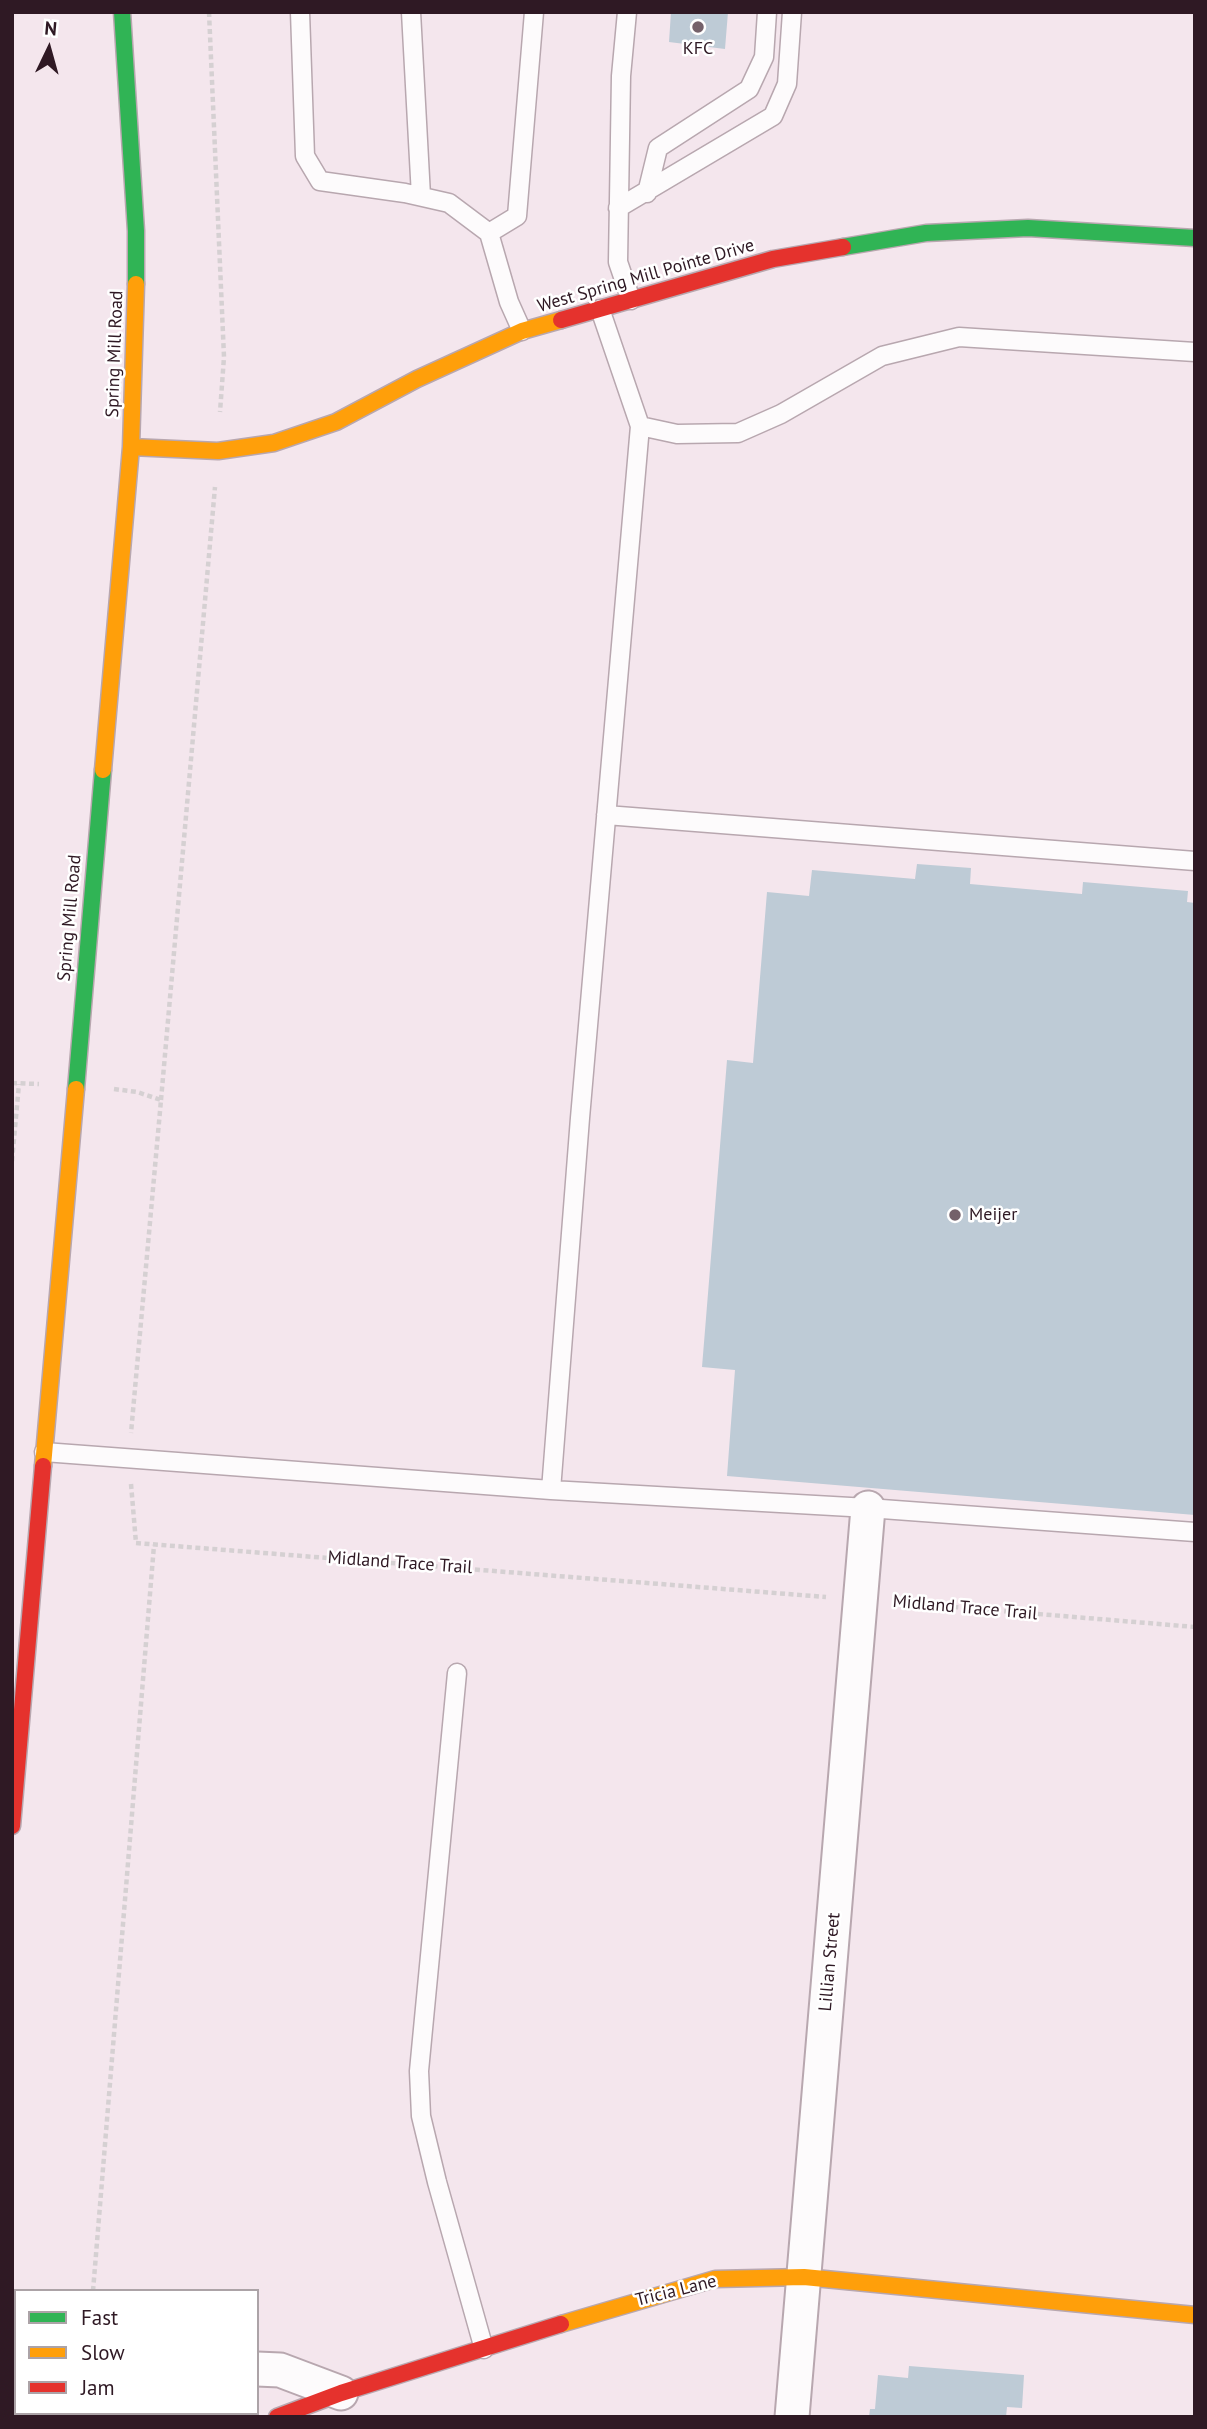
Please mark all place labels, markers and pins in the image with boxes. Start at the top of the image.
marker: KFC [690,19,706,35]
place label: KFC [683,38,713,60]
place label: Meijer [969,1204,1017,1226]
marker: Meijer [947,1207,963,1223]

